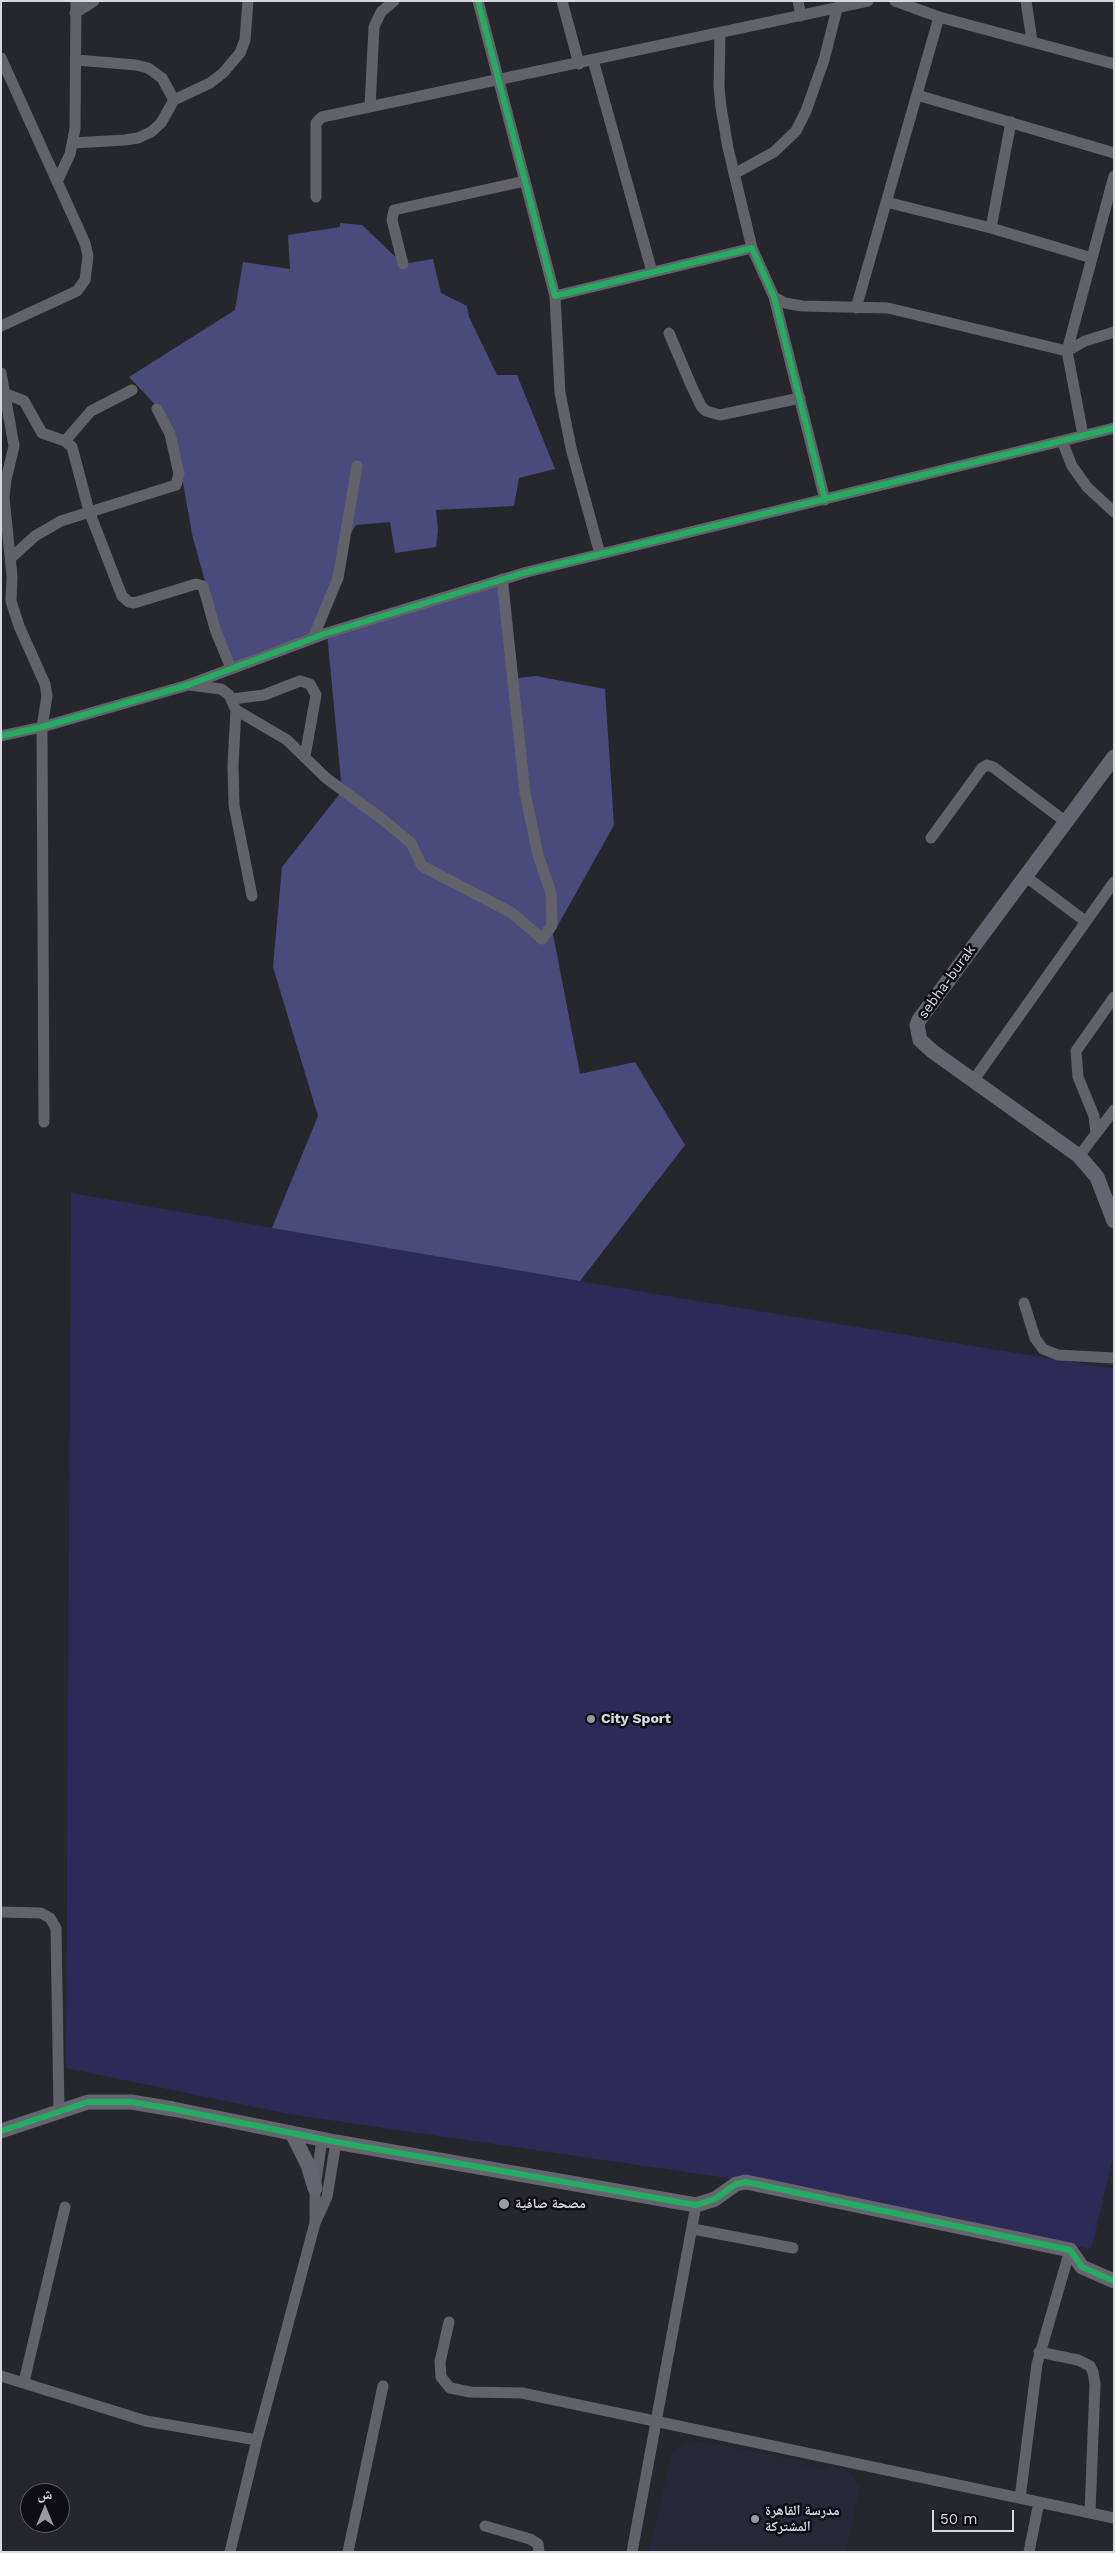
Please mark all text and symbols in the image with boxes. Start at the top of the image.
street label: sebha-burak [915,942,979,1022]
place label: City Sport [601,1711,671,1727]
marker: City Sport [585,1713,597,1725]
place label: مصحة صافية [515,2196,586,2212]
marker: مصحة صافية [497,2197,511,2211]
north arrow [20,2483,70,2533]
text: ش [38,2486,52,2502]
scale bar [935,2500,1018,2532]
place label: مدرسة القاهرة المشتركة [765,2503,840,2536]
text: 50 m [940,2510,977,2528]
marker: مدرسة القاهرة المشتركة [749,2513,761,2525]

